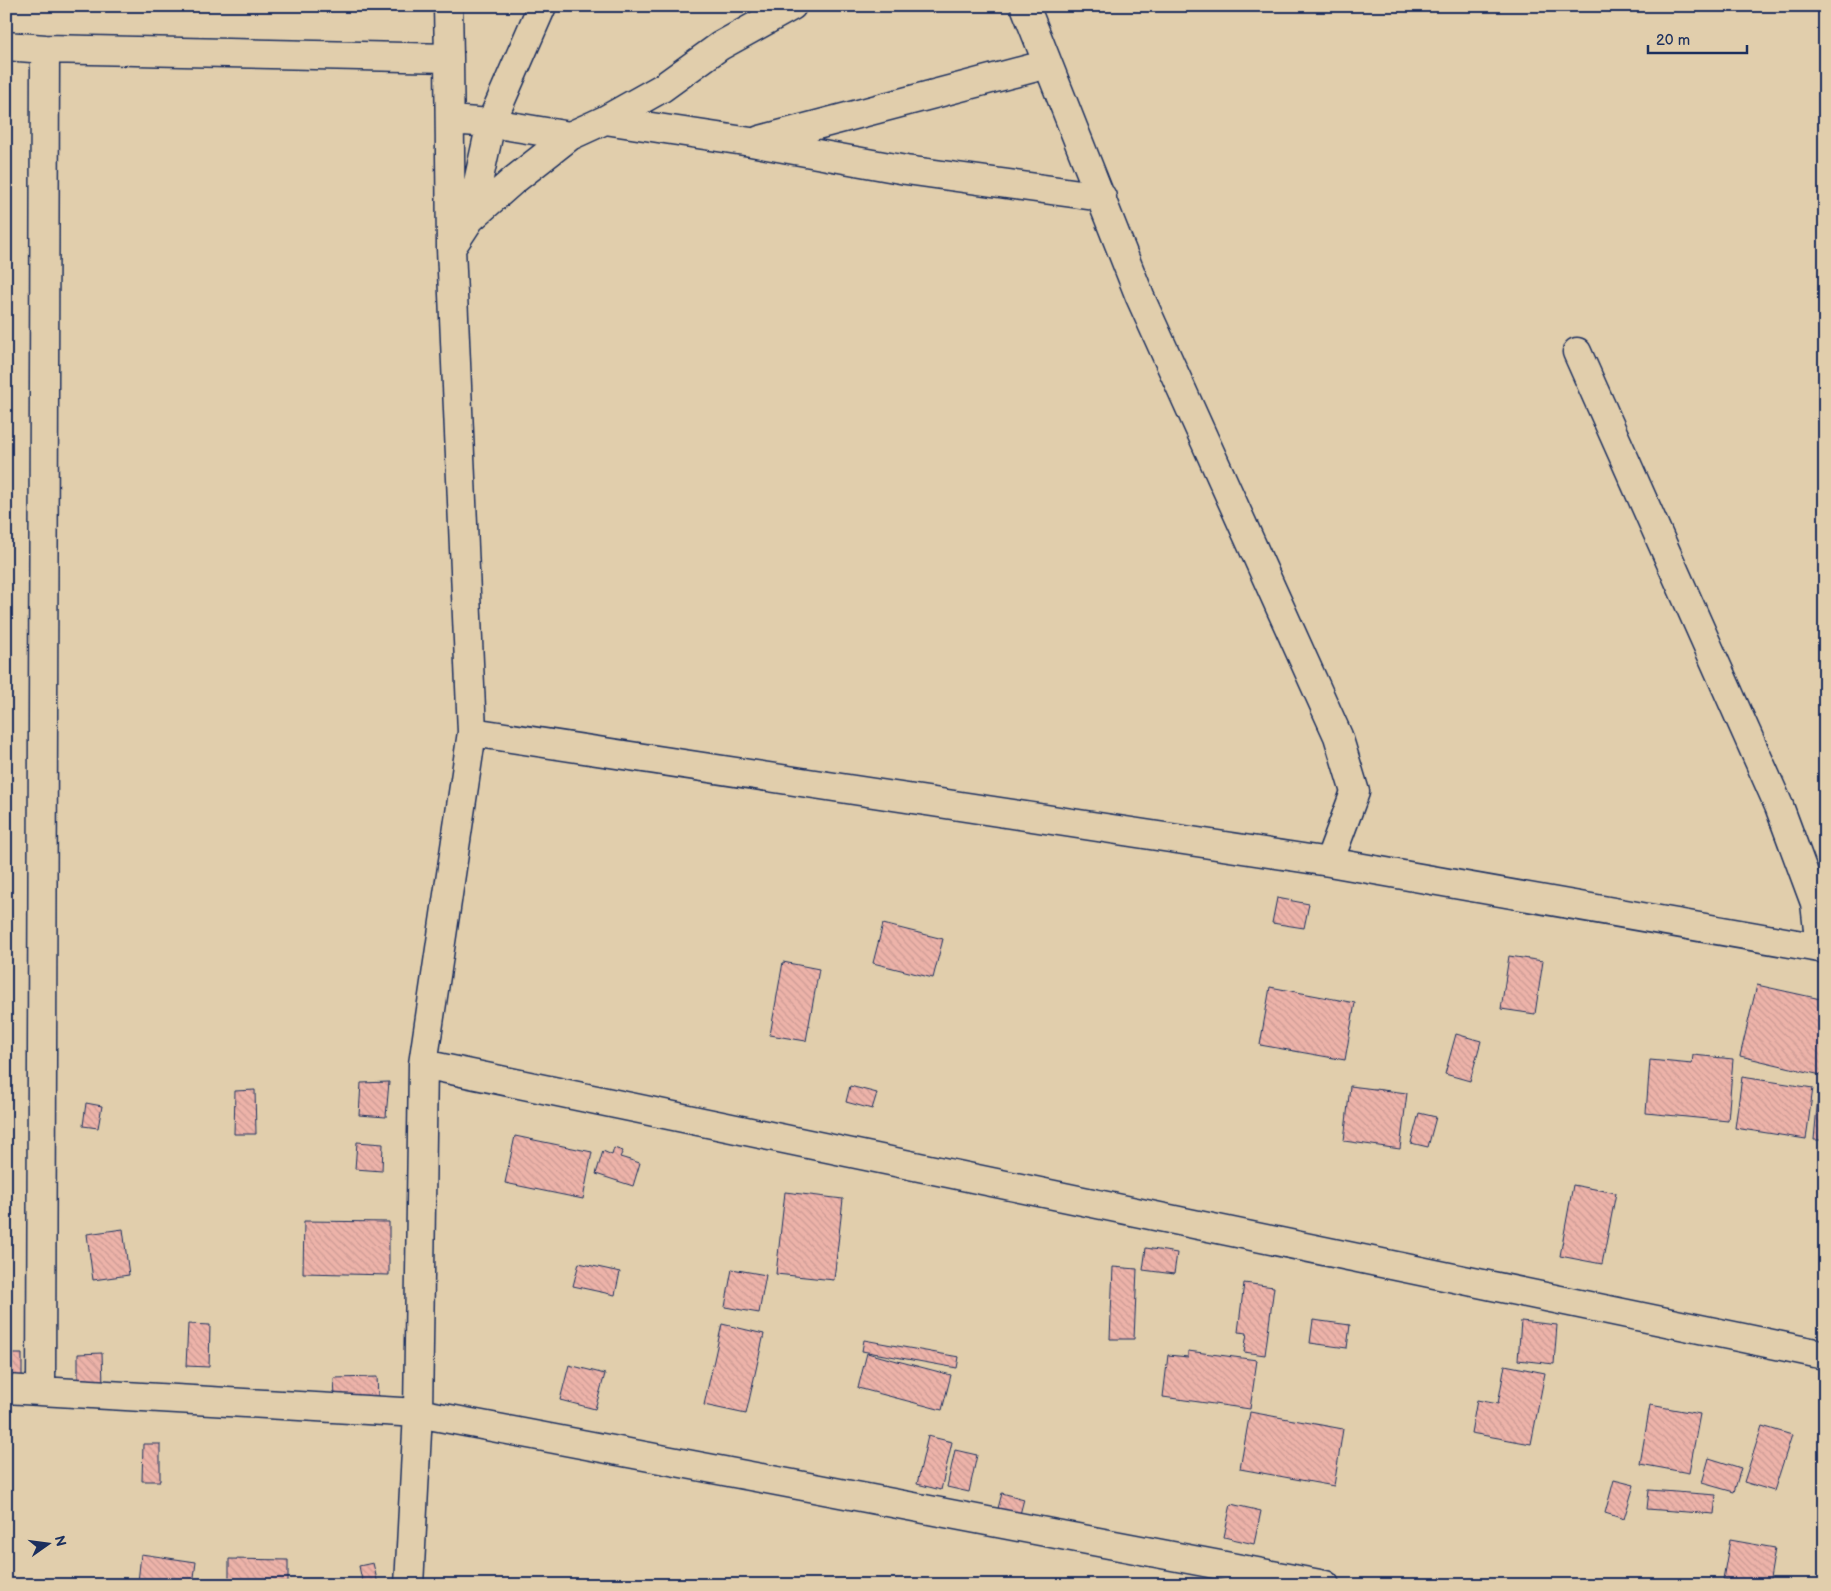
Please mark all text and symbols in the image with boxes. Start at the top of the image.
scale bar [1648,22,1747,54]
text: 20 m [1656,31,1690,50]
north arrow [22,1518,72,1568]
text: N [51,1534,70,1548]

